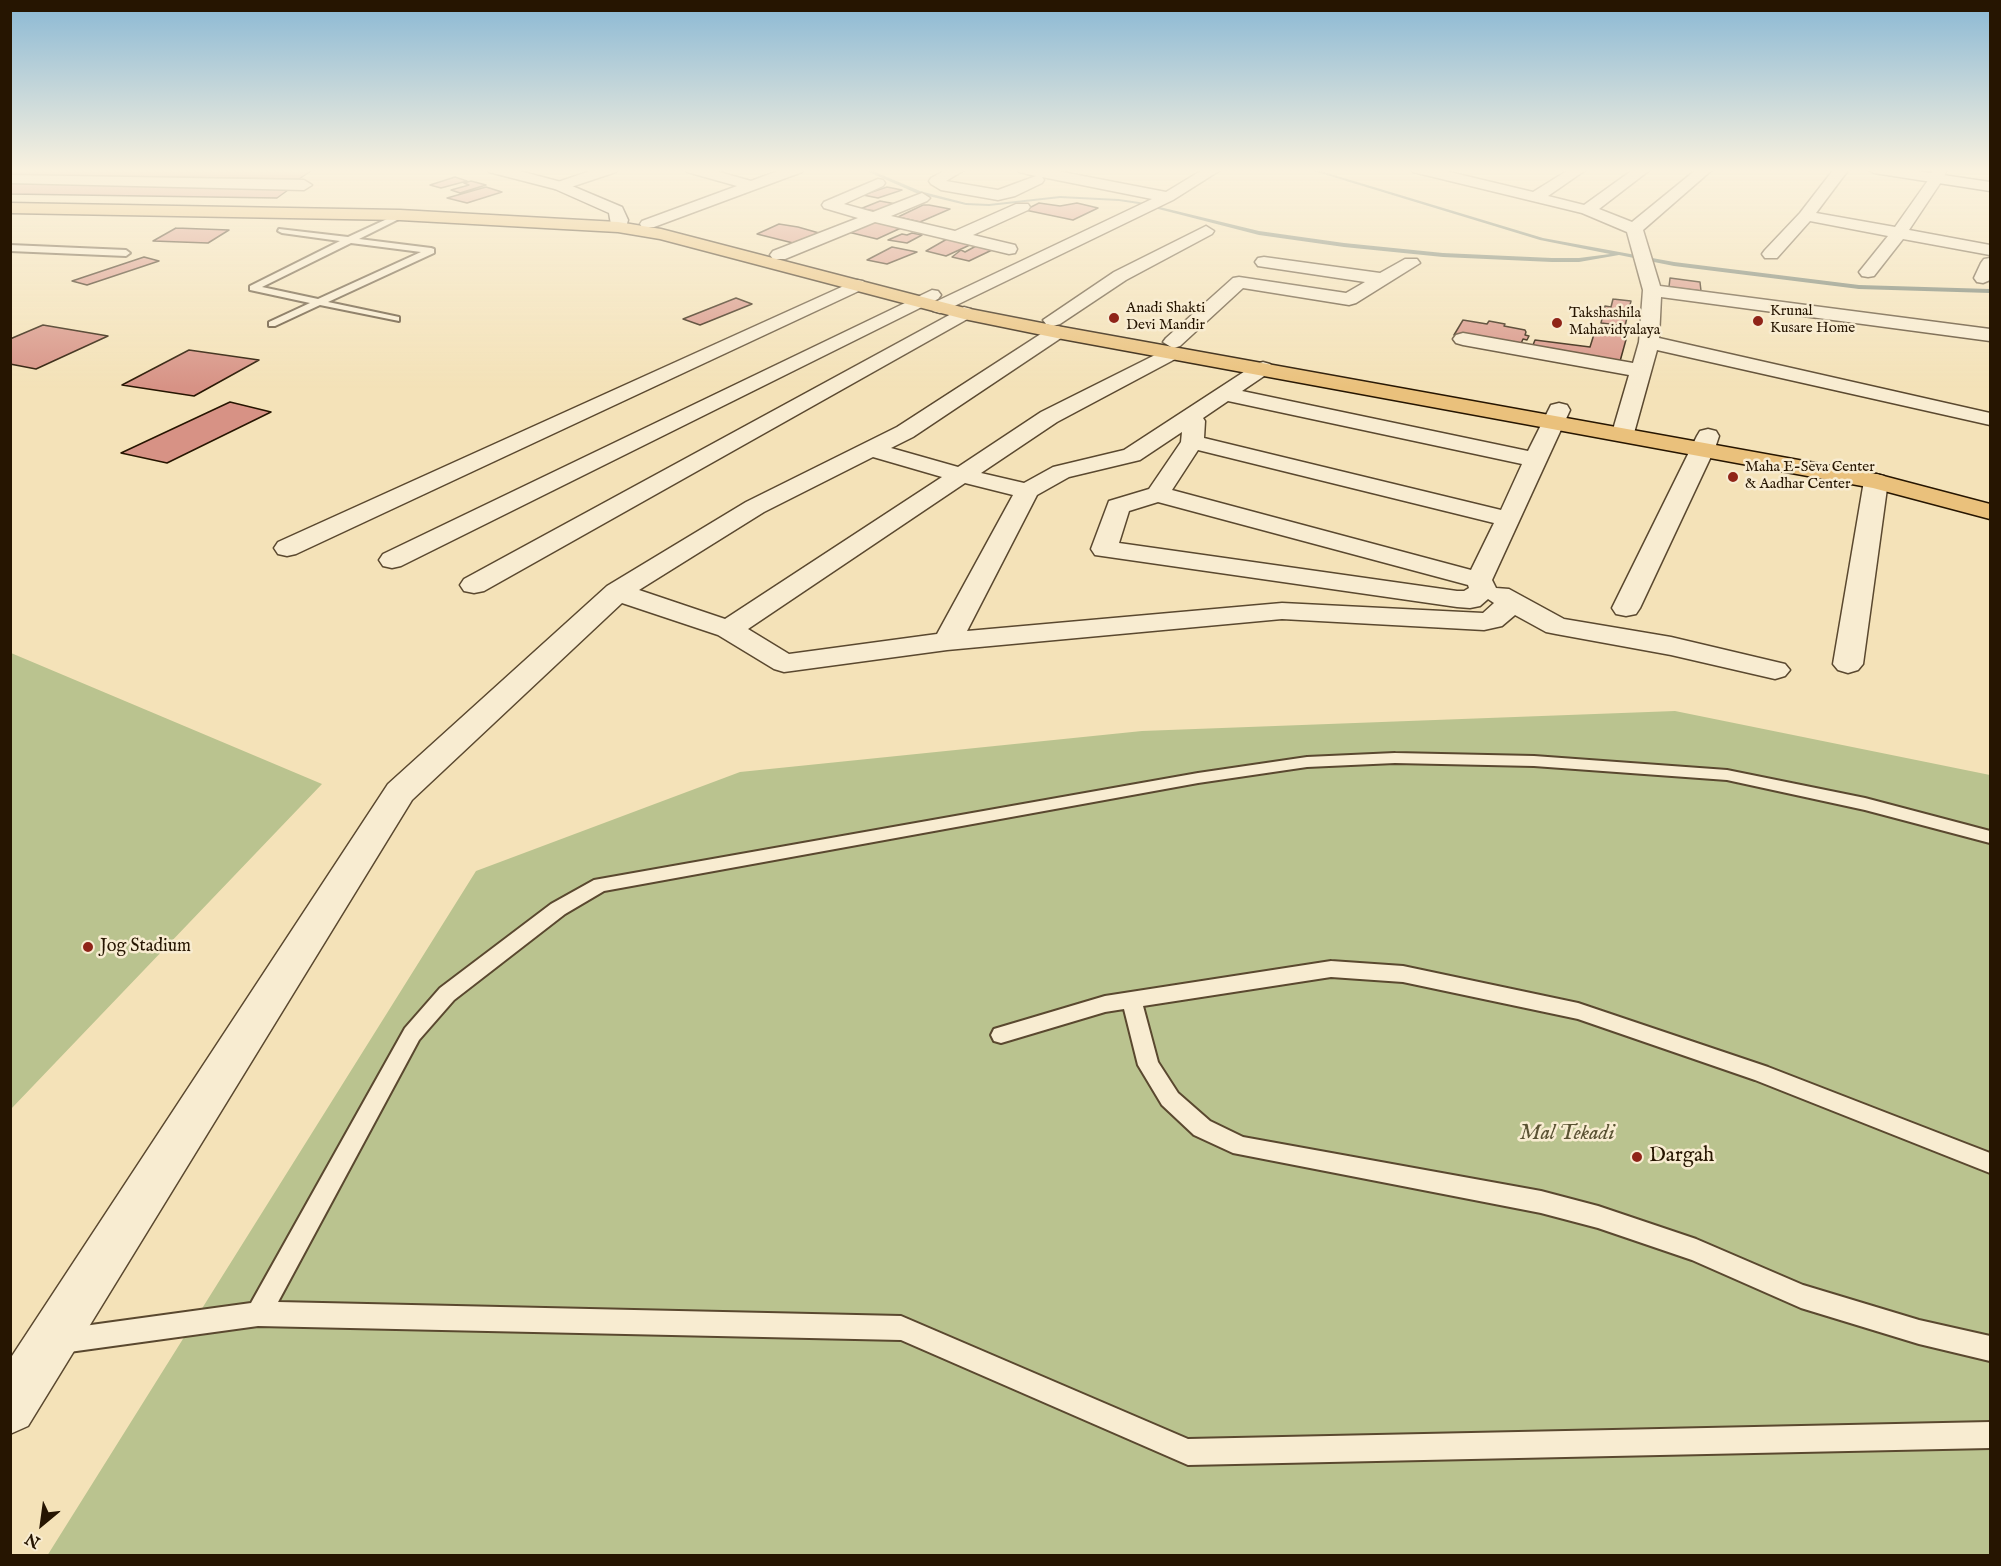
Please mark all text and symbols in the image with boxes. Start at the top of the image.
place label: Anadi Shakti Devi Mandir [1126,300,1205,335]
place label: Krunal Kusare Home [1770,303,1855,338]
place label: Takshashila Mahavidyalaya [1569,305,1660,340]
marker: Anadi Shakti Devi Mandir [1107,311,1121,325]
marker: Krunal Kusare Home [1751,314,1765,328]
marker: Takshashila Mahavidyalaya [1550,316,1564,330]
place label: Maha E-Seva Center & Aadhar Center [1745,459,1875,494]
marker: Maha E-Seva Center & Aadhar Center [1726,470,1740,484]
place label: Jog Stadium [100,936,191,958]
marker: Jog Stadium [81,940,95,954]
park label: Mal Tekadi [1520,1122,1614,1148]
place label: Dargah [1649,1144,1714,1170]
marker: Dargah [1630,1150,1644,1164]
north arrow [12,1494,72,1554]
text: N [22,1528,44,1552]

